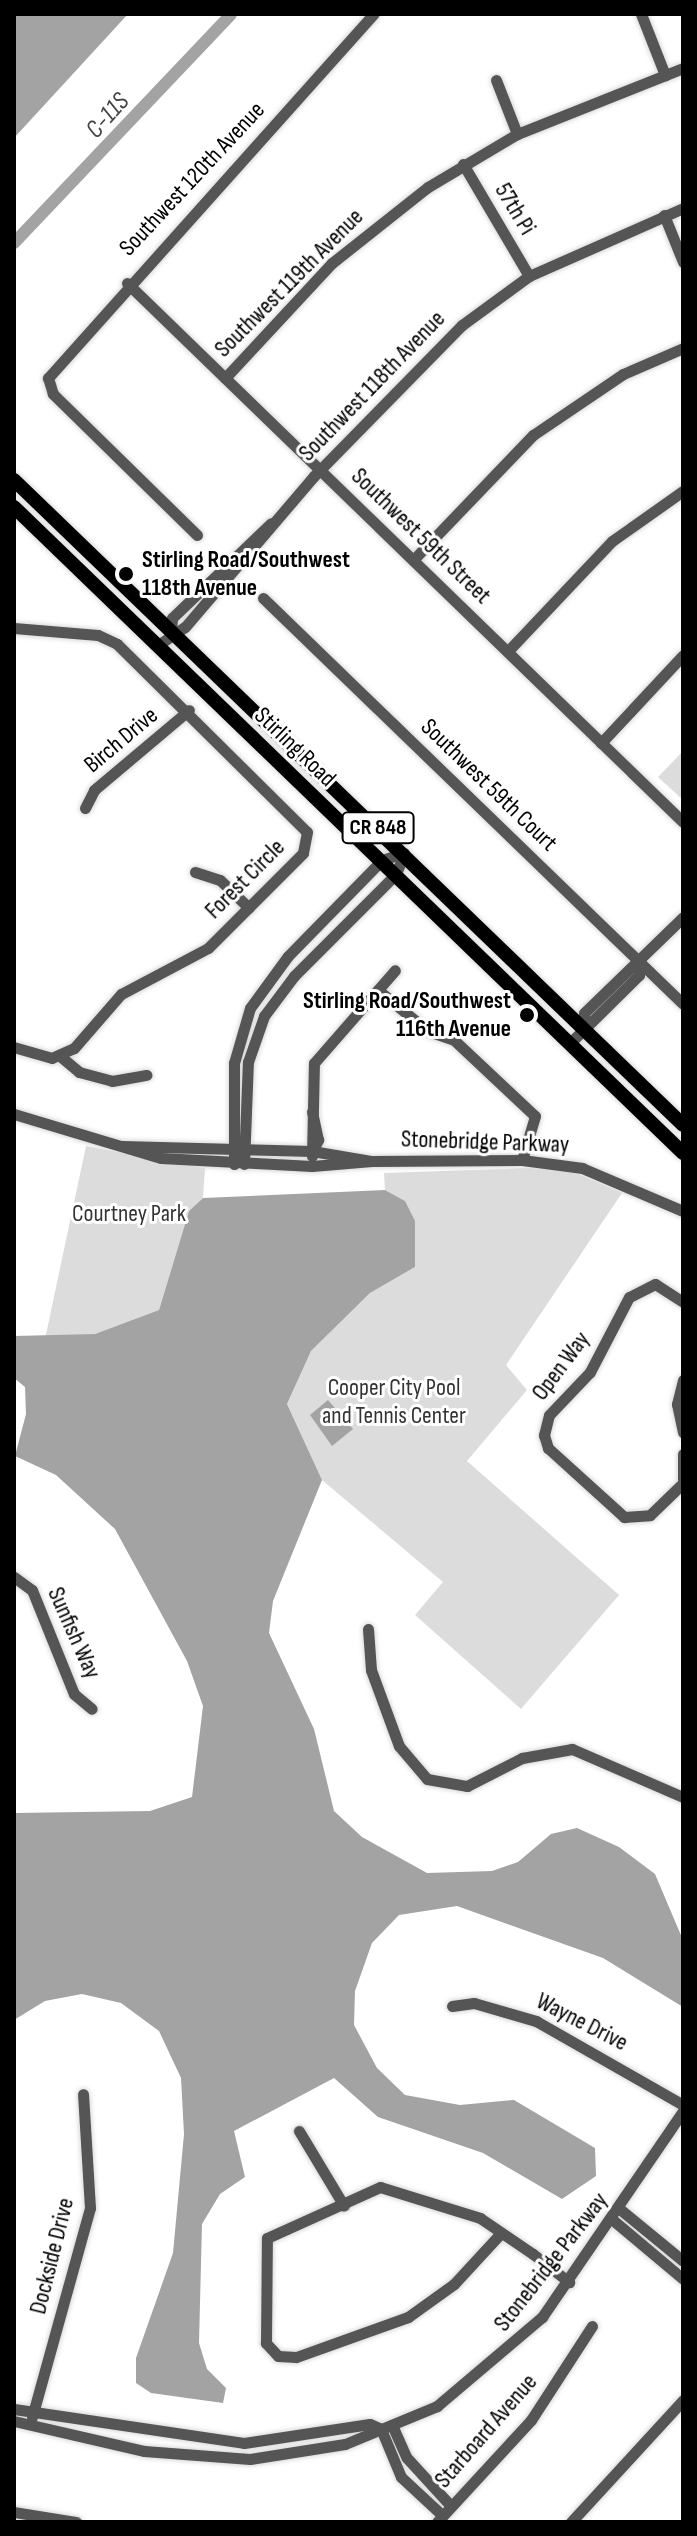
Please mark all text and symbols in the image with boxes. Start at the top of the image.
water label: C-11S [80,87,136,145]
street label: Southwest 120th Avenue [113,96,271,262]
street label: 57th Pi [488,178,542,240]
street label: Southwest 119th Avenue [209,203,369,363]
street label: Southwest 118th Avenue [293,305,451,467]
street label: Southwest 59th Street [345,462,497,610]
place label: Stirling Road/Southwest 118th Avenue [142,546,350,602]
marker: Stirling Road/Southwest 118th Avenue [117,565,135,583]
street label: Birch Drive [78,701,164,779]
street label: Stirling Road [248,701,342,793]
street label: Southwest 59th Court [415,713,563,857]
road number: CR 848 [340,810,416,846]
street label: Forest Circle [199,833,291,925]
place label: Stirling Road/Southwest 116th Avenue [303,987,511,1043]
marker: Stirling Road/Southwest 116th Avenue [518,1006,536,1024]
street label: Stonebridge Parkway [400,1125,570,1159]
park label: Courtney Park [72,1200,186,1228]
street label: Open Way [526,1326,596,1406]
park label: Cooper City Pool and Tennis Center [322,1374,466,1430]
street label: Sunfish Way [41,1583,107,1683]
street label: Wayne Drive [531,1987,633,2057]
street label: Stonebridge Parkway [488,2187,614,2337]
street label: Dockside Drive [24,2195,80,2317]
street label: Starboard Avenue [429,2368,543,2494]

